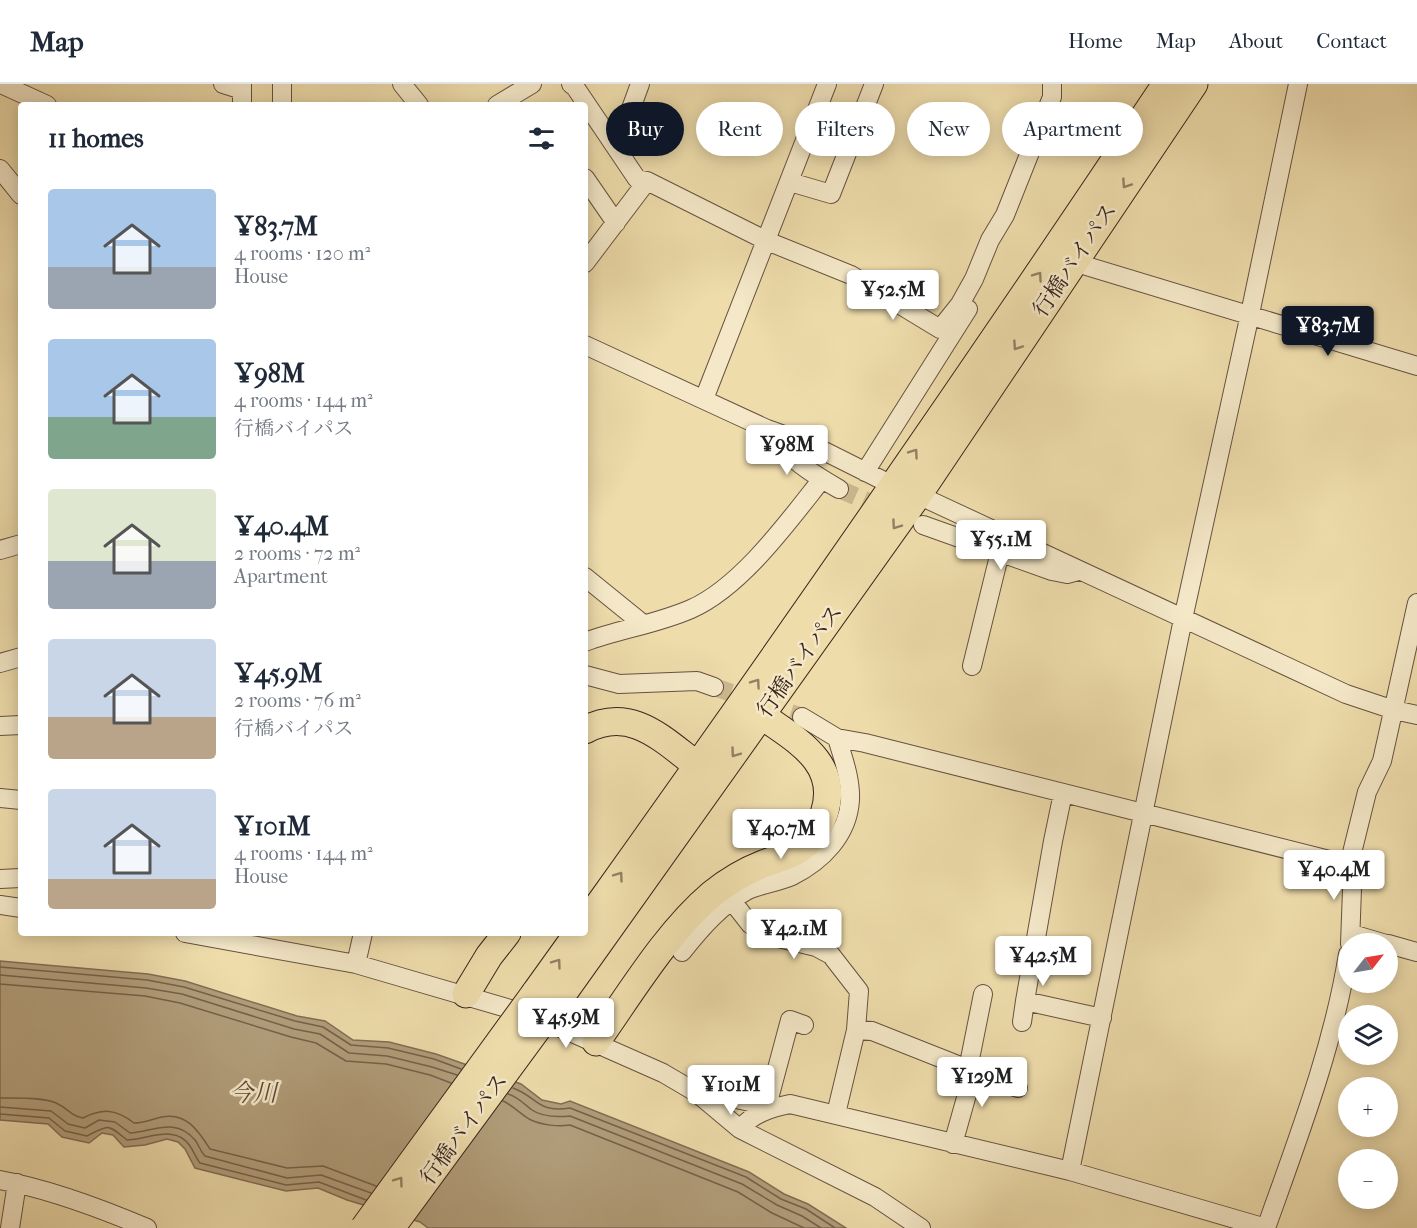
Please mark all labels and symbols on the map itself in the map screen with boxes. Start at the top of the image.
one-way arrow [1122,178,1133,189]
street label: 行橋バイパス [1027,198,1123,322]
pin: ¥52.5M [844,270,942,321]
one-way arrow [1031,271,1042,282]
pin: ¥83.7M [1279,306,1377,357]
one-way arrow [1013,339,1024,350]
pin: ¥98M [751,425,823,476]
one-way arrow [907,449,918,460]
one-way arrow [892,519,903,530]
pin: ¥55.1M [952,520,1050,571]
street label: 行橋バイパス [752,600,848,722]
one-way arrow [749,678,760,689]
one-way arrow [731,746,742,757]
pin: ¥40.7M [732,809,830,860]
pin: ¥40.4M [1285,850,1383,901]
one-way arrow [612,872,623,883]
pin: ¥42.1M [745,909,843,960]
north arrow [1338,933,1398,993]
pin: ¥42.5M [994,936,1092,987]
one-way arrow [550,959,561,970]
pin: ¥45.9M [517,998,615,1049]
pin: ¥129M [940,1057,1024,1108]
pin: ¥101M [689,1065,773,1116]
street label: 行橋バイパス [415,1068,513,1190]
water label: 今川 [229,1079,280,1107]
one-way arrow [391,1176,402,1187]

